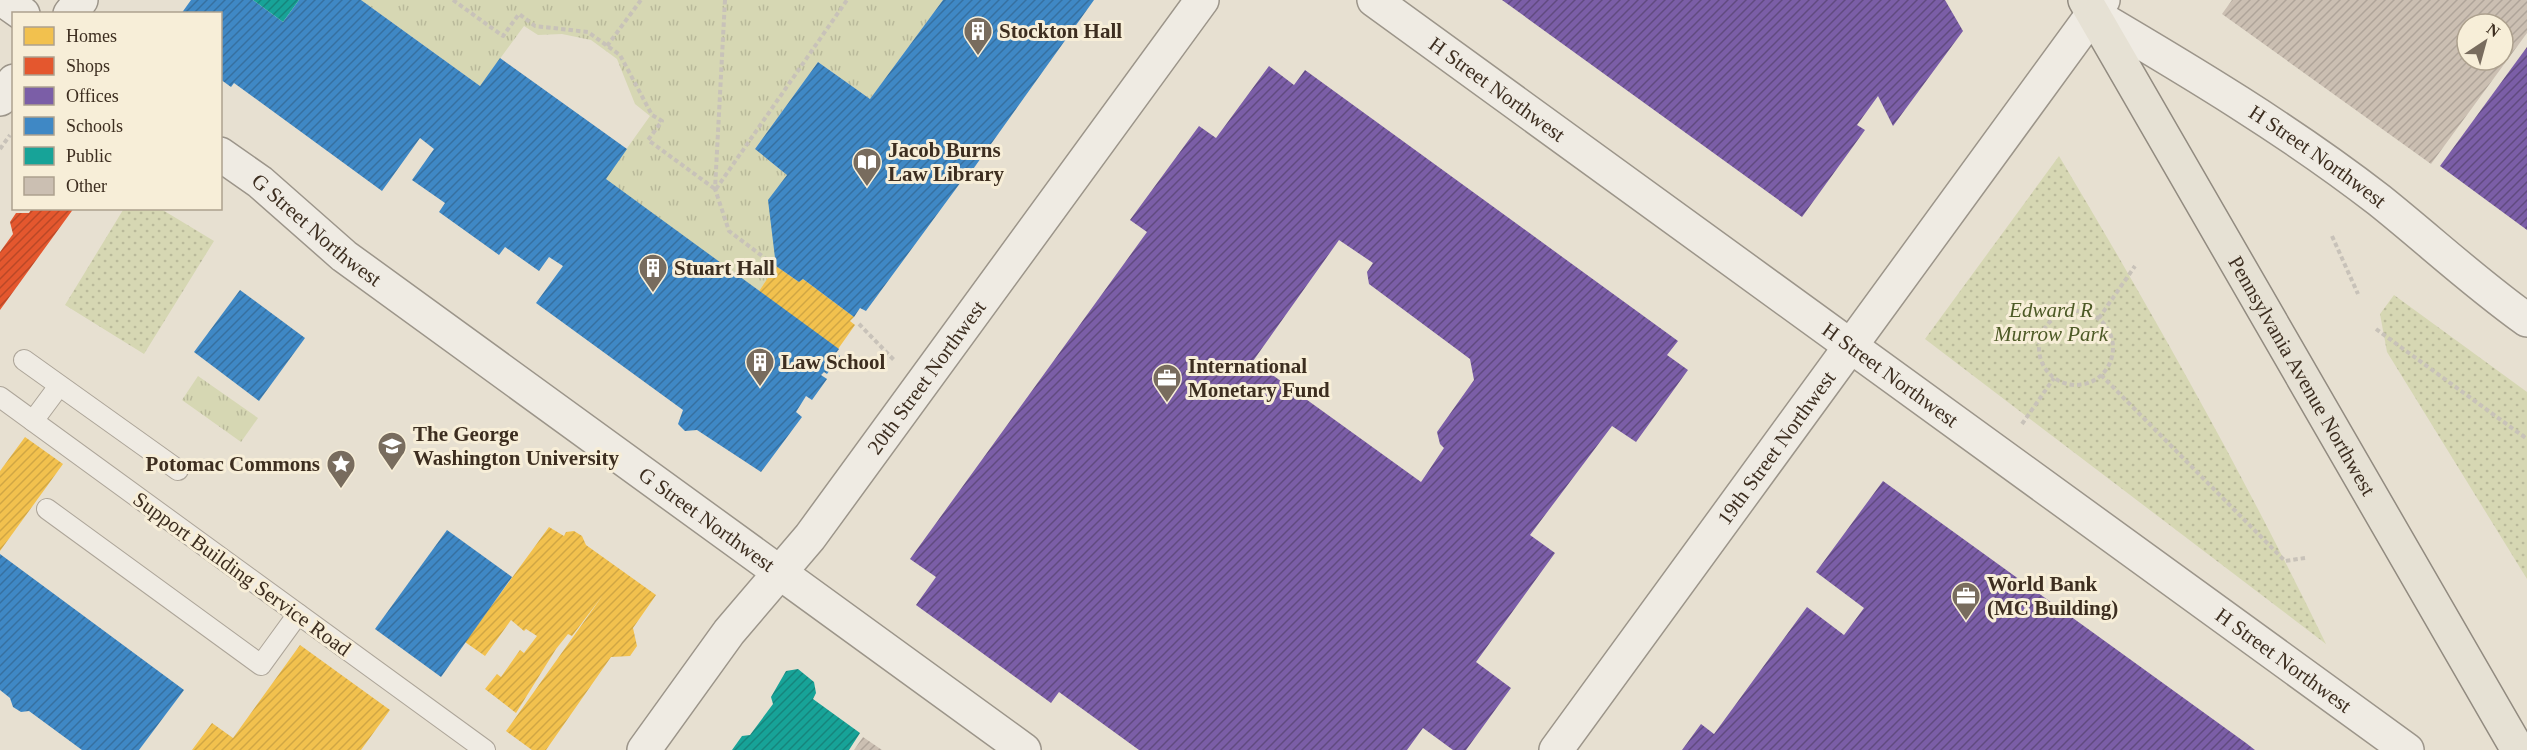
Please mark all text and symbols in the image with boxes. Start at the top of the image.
legend [12,12,222,210]
north arrow [2455,12,2515,72]
building icon: Stockton Hall [962,15,994,57]
place label: Stockton Hall [999,19,1122,43]
text: N [2484,20,2504,41]
text: Homes [66,26,117,46]
street label: H Street Northwest [1424,32,1570,147]
text: Shops [66,56,110,76]
text: Offices [66,86,119,106]
street label: H Street Northwest [2244,100,2391,213]
text: Schools [66,116,123,136]
place label: Jacob Burns Law Library [888,138,1005,186]
text: Public [66,146,112,166]
library icon: Jacob Burns Law Library [851,146,883,188]
street label: G Street Northwest [247,168,386,291]
text: Other [66,176,107,196]
building icon: Stuart Hall [637,252,669,294]
street label: Pennsylvania Avenue Northwest [2223,252,2381,500]
place label: Stuart Hall [674,256,775,280]
street label: 20th Street Northwest [863,296,991,459]
park label: Edward R Murrow Park [1993,298,2109,346]
street label: H Street Northwest [1818,317,1963,432]
building icon: Law School [744,346,776,388]
place label: Law School [781,350,886,374]
place label: International Monetary Fund [1188,354,1330,402]
office icon: International Monetary Fund [1151,362,1183,404]
street label: 19th Street Northwest [1712,366,1841,529]
place label: The George Washington University [413,422,619,470]
school or university icon: The George Washington University [376,430,408,472]
place icon: Potomac Commons [325,448,357,490]
place label: Potomac Commons [146,452,320,476]
street label: G Street Northwest [634,462,779,577]
street label: Support Building Service Road [129,487,356,661]
place label: World Bank (MC Building) [1987,572,2118,620]
office icon: World Bank (MC Building) [1950,580,1982,622]
street label: H Street Northwest [2211,603,2356,718]

